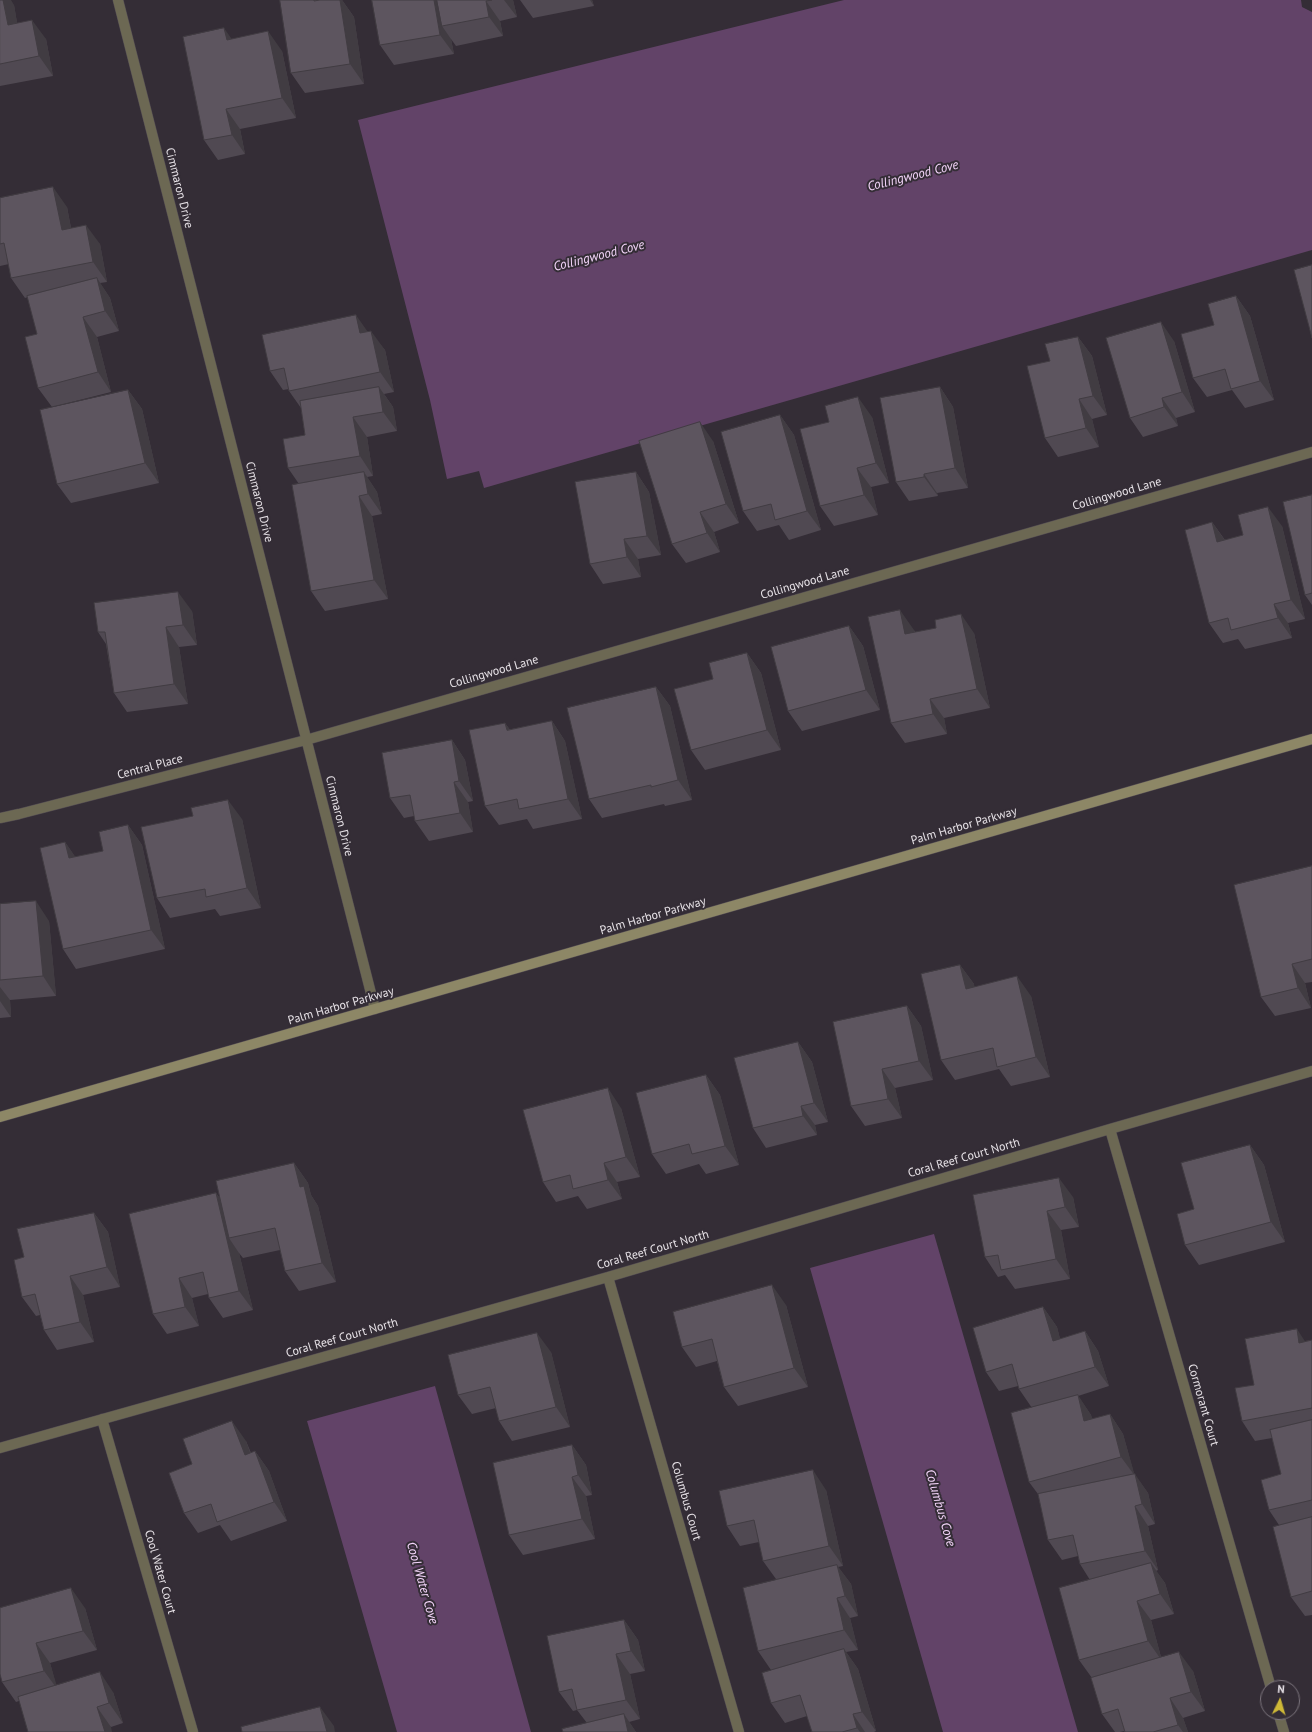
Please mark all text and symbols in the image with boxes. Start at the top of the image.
street label: Cimmaron Drive [162,146,196,230]
water label: Collingwood Cove [866,157,960,195]
water label: Collingwood Cove [552,237,646,275]
street label: Cimmaron Drive [242,460,276,544]
street label: Collingwood Lane [1071,474,1163,514]
street label: Collingwood Lane [759,563,851,603]
street label: Collingwood Lane [448,652,540,692]
street label: Central Place [116,751,184,783]
street label: Cimmaron Drive [322,774,356,858]
street label: Palm Harbor Parkway [909,804,1019,848]
street label: Palm Harbor Parkway [598,894,708,938]
street label: Palm Harbor Parkway [286,984,396,1028]
street label: Coral Reef Court North [906,1135,1022,1181]
street label: Coral Reef Court North [595,1227,711,1273]
street label: Coral Reef Court North [284,1315,400,1361]
street label: Cormorant Court [1184,1362,1222,1448]
street label: Columbus Court [668,1460,704,1542]
water label: Columbus Cove [922,1468,958,1548]
street label: Cool Water Court [141,1528,179,1616]
water label: Cool Water Cove [403,1540,441,1626]
north arrow [1260,1680,1300,1720]
text: N [1277,1682,1285,1696]

